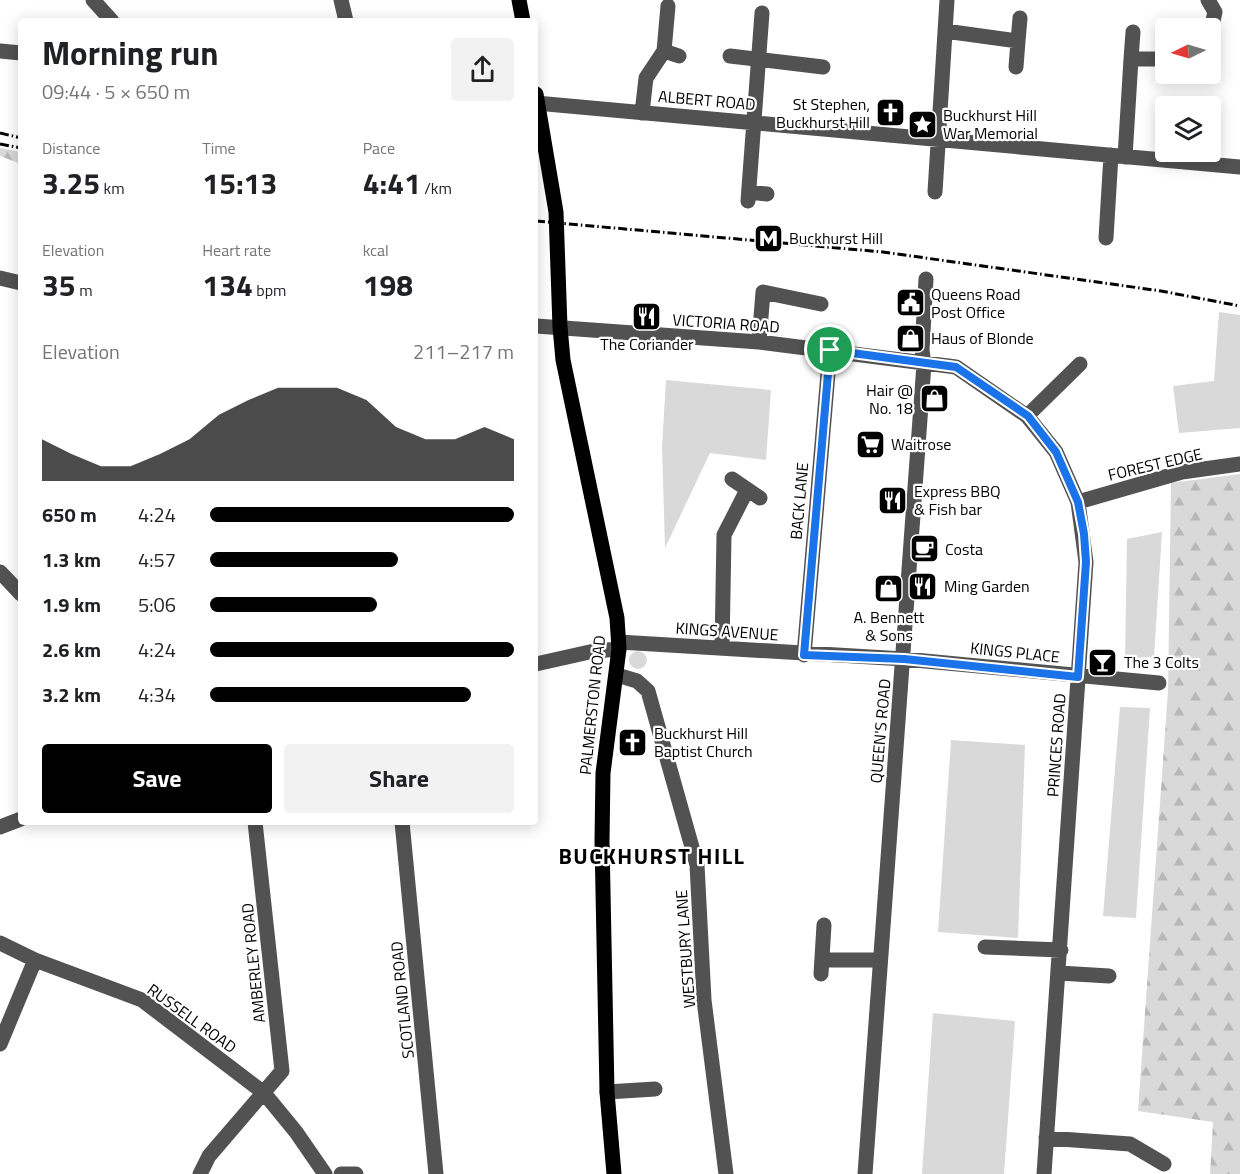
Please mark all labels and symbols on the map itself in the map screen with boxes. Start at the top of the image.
north arrow [1155,18,1221,84]
street label: ALBERT ROAD [657,84,757,116]
place label: St Stephen, Buckhurst Hill [776,92,870,134]
church icon: St Stephen, Buckhurst Hill [875,97,907,129]
place label: Buckhurst Hill War Memorial [943,103,1038,145]
place icon: Buckhurst Hill War Memorial [906,108,938,140]
metro station icon: Buckhurst Hill [752,222,784,254]
place label: Buckhurst Hill [789,226,883,250]
place label: Queens Road Post Office [931,282,1020,324]
public building icon: Queens Road Post Office [894,287,926,319]
restaurant icon: The Coriander [631,300,663,332]
street label: VICTORIA ROAD [672,307,780,339]
shop icon: Haus of Blonde [894,322,926,354]
pin [804,324,855,375]
place label: Haus of Blonde [931,326,1034,350]
place label: The Coriander [600,332,694,356]
place label: Hair @ No. 18 [866,378,913,420]
shop icon: Hair @ No. 18 [918,383,950,415]
supermarket icon: Waitrose [854,428,886,460]
place label: Waitrose [891,432,951,456]
street label: FOREST EDGE [1106,441,1205,486]
street label: BACK LANE [784,461,814,541]
place label: Express BBQ & Fish bar [914,479,1001,521]
restaurant icon: Express BBQ & Fish bar [877,484,909,516]
cafe icon: Costa [908,533,940,565]
place label: Costa [945,537,983,561]
restaurant icon: Ming Garden [907,570,939,602]
shop icon: A. Bennett & Sons [873,573,905,605]
place label: Ming Garden [944,574,1030,598]
place label: A. Bennett & Sons [854,605,925,647]
street label: KINGS AVENUE [675,615,779,647]
street label: PALMERSTON ROAD [573,634,611,776]
street label: KINGS PLACE [969,635,1061,669]
bar icon: The 3 Colts [1087,646,1119,678]
place label: The 3 Colts [1124,650,1199,674]
street label: QUEEN'S ROAD [863,678,897,784]
street label: PRINCES ROAD [1040,692,1072,798]
place label: Buckhurst Hill Baptist Church [654,721,753,763]
church icon: Buckhurst Hill Baptist Church [617,726,649,758]
district label: BUCKHURST HILL [558,839,746,873]
street label: WESTBURY LANE [669,889,701,1009]
street label: AMBERLEY ROAD [235,902,271,1024]
street label: SCOTLAND ROAD [384,940,420,1060]
street label: RUSSELL ROAD [142,977,242,1059]

